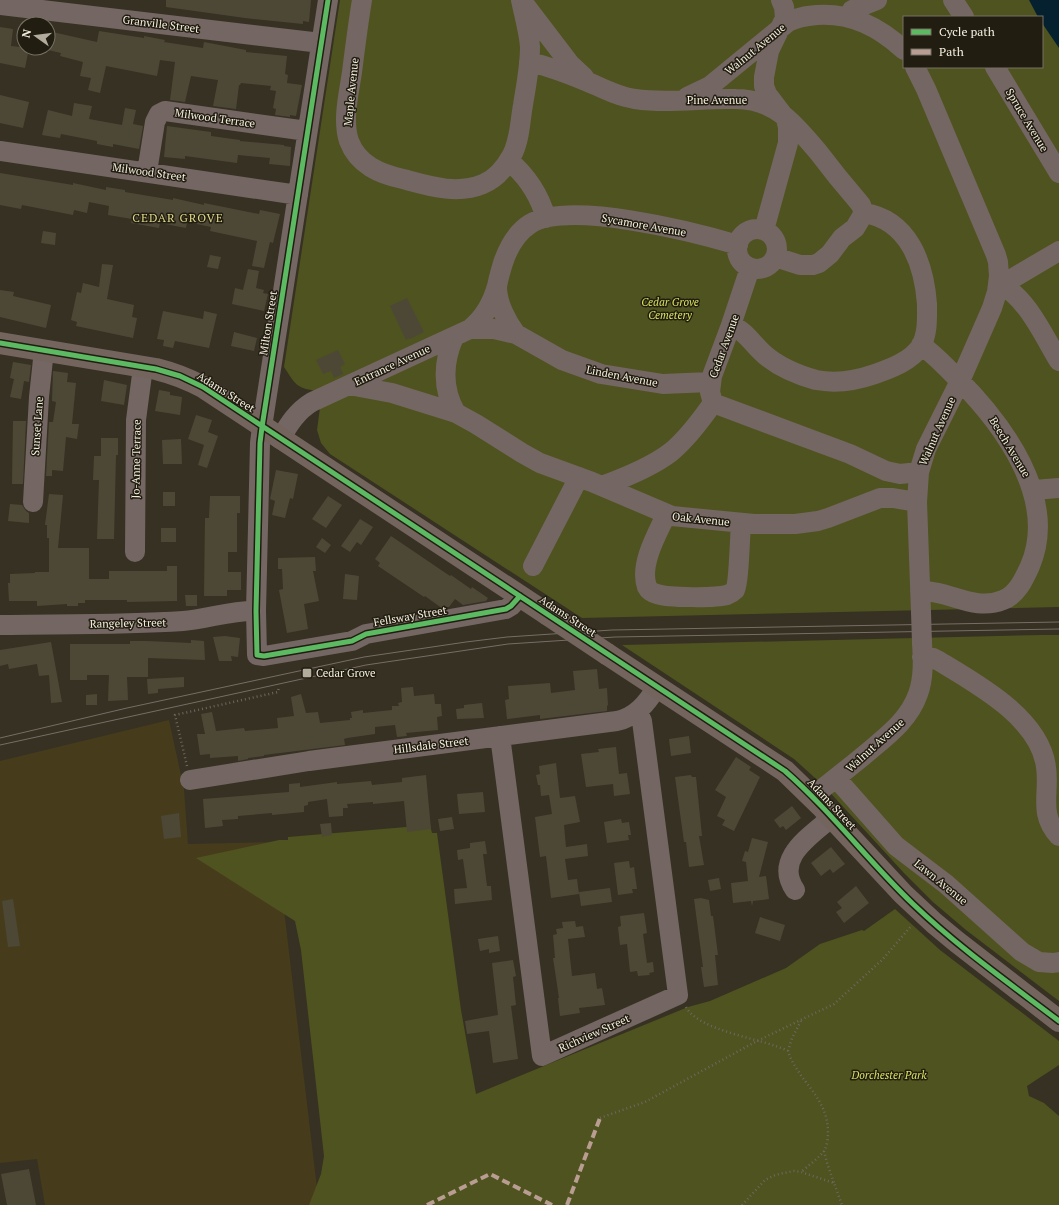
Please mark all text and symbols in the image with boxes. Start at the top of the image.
street label: Granville Street [122,12,200,36]
north arrow [16,16,56,56]
legend [903,16,1043,68]
street label: Walnut Avenue [722,20,788,78]
text: Cycle path [939,24,995,39]
text: N [18,27,34,39]
text: Path [939,44,964,59]
street label: Maple Avenue [340,57,362,127]
street label: Spruce Avenue [1003,86,1052,155]
street label: Pine Avenue [687,93,748,107]
street label: Milwood Terrace [174,105,257,131]
street label: Milwood Street [111,160,187,184]
district label: CEDAR GROVE [132,210,224,225]
street label: Sycamore Avenue [601,211,688,239]
street label: Milton Street [256,290,280,356]
park label: Cedar Grove Cemetery [641,295,699,322]
street label: Cedar Avenue [706,312,742,380]
street label: Entrance Avenue [352,341,433,389]
street label: Linden Avenue [585,362,659,390]
street label: Adams Street [195,369,257,415]
street label: Walnut Avenue [916,394,959,468]
street label: Sunset Lane [28,395,46,456]
street label: Beech Avenue [987,414,1034,480]
street label: Jo-Anne Terrace [128,419,144,499]
street label: Oak Avenue [671,509,731,529]
street label: Adams Street [537,592,599,640]
street label: Fellsway Street [372,603,448,629]
street label: Rangeley Street [90,615,166,631]
place label: Cedar Grove [316,666,376,680]
marker: Cedar Grove [301,667,313,679]
street label: Walnut Avenue [843,715,907,775]
street label: Hillsdale Street [393,733,469,757]
street label: Adams Street [805,775,859,833]
street label: Lawn Avenue [911,856,971,908]
street label: Richview Street [556,1011,632,1055]
park label: Dorchester Park [850,1068,927,1082]

